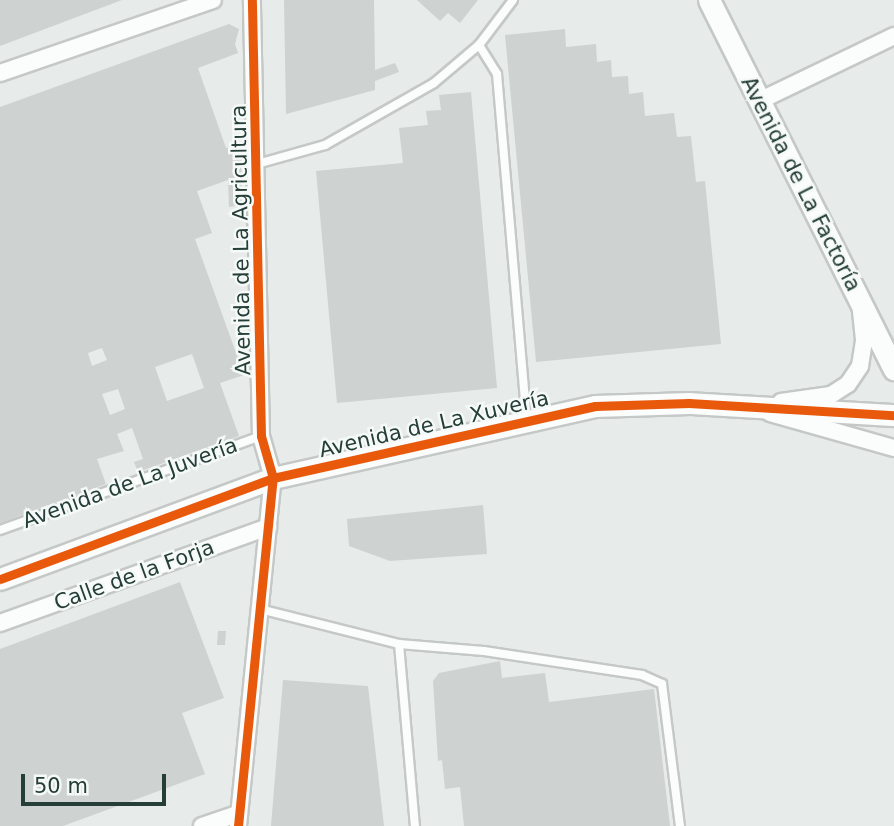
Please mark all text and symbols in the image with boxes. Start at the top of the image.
street label: Avenida de La Factoría [736,72,866,296]
street label: Avenida de La Agricultura [226,105,256,375]
street label: Avenida de La Xuvería [317,385,551,463]
street label: Avenida de La Juvería [19,432,241,534]
street label: Calle de la Forja [50,534,218,616]
scale bar [24,760,170,804]
text: 50 m [34,774,88,798]

